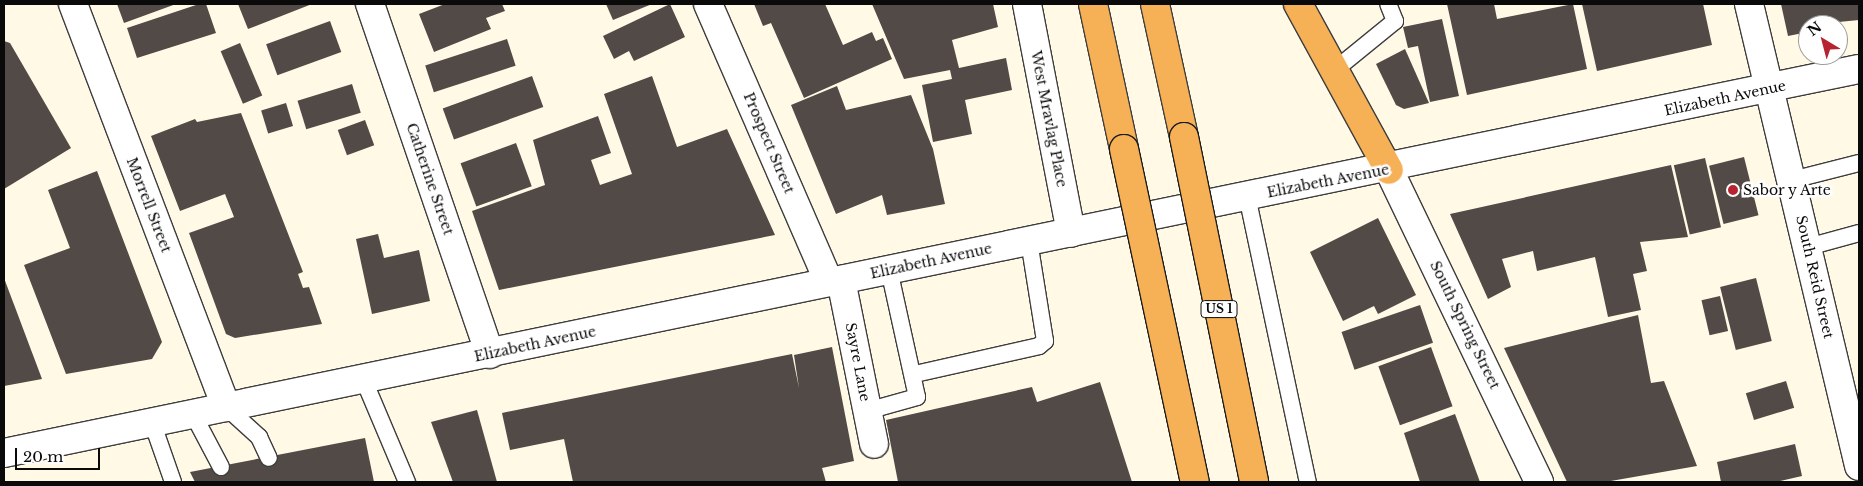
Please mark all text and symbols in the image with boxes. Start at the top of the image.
north arrow [1798,15,1848,65]
text: N [1804,18,1825,40]
street label: West Mravlag Place [1027,49,1071,189]
street label: Elizabeth Avenue [1662,77,1788,119]
street label: Prospect Street [740,90,798,196]
street label: Catherine Street [403,121,457,237]
street label: Morrell Street [123,155,175,255]
street label: Elizabeth Avenue [1265,161,1391,201]
place label: Sabor y Arte [1743,182,1833,198]
marker: Sabor y Arte [1727,184,1739,196]
street label: South Reid Street [1793,214,1837,340]
street label: Elizabeth Avenue [868,240,994,282]
street label: South Spring Street [1427,258,1503,392]
road number: US 1 [1200,300,1238,318]
street label: Sayre Lane [842,321,874,403]
street label: Elizabeth Avenue [472,323,598,365]
scale bar [18,438,102,470]
text: 20 m [23,447,63,466]

